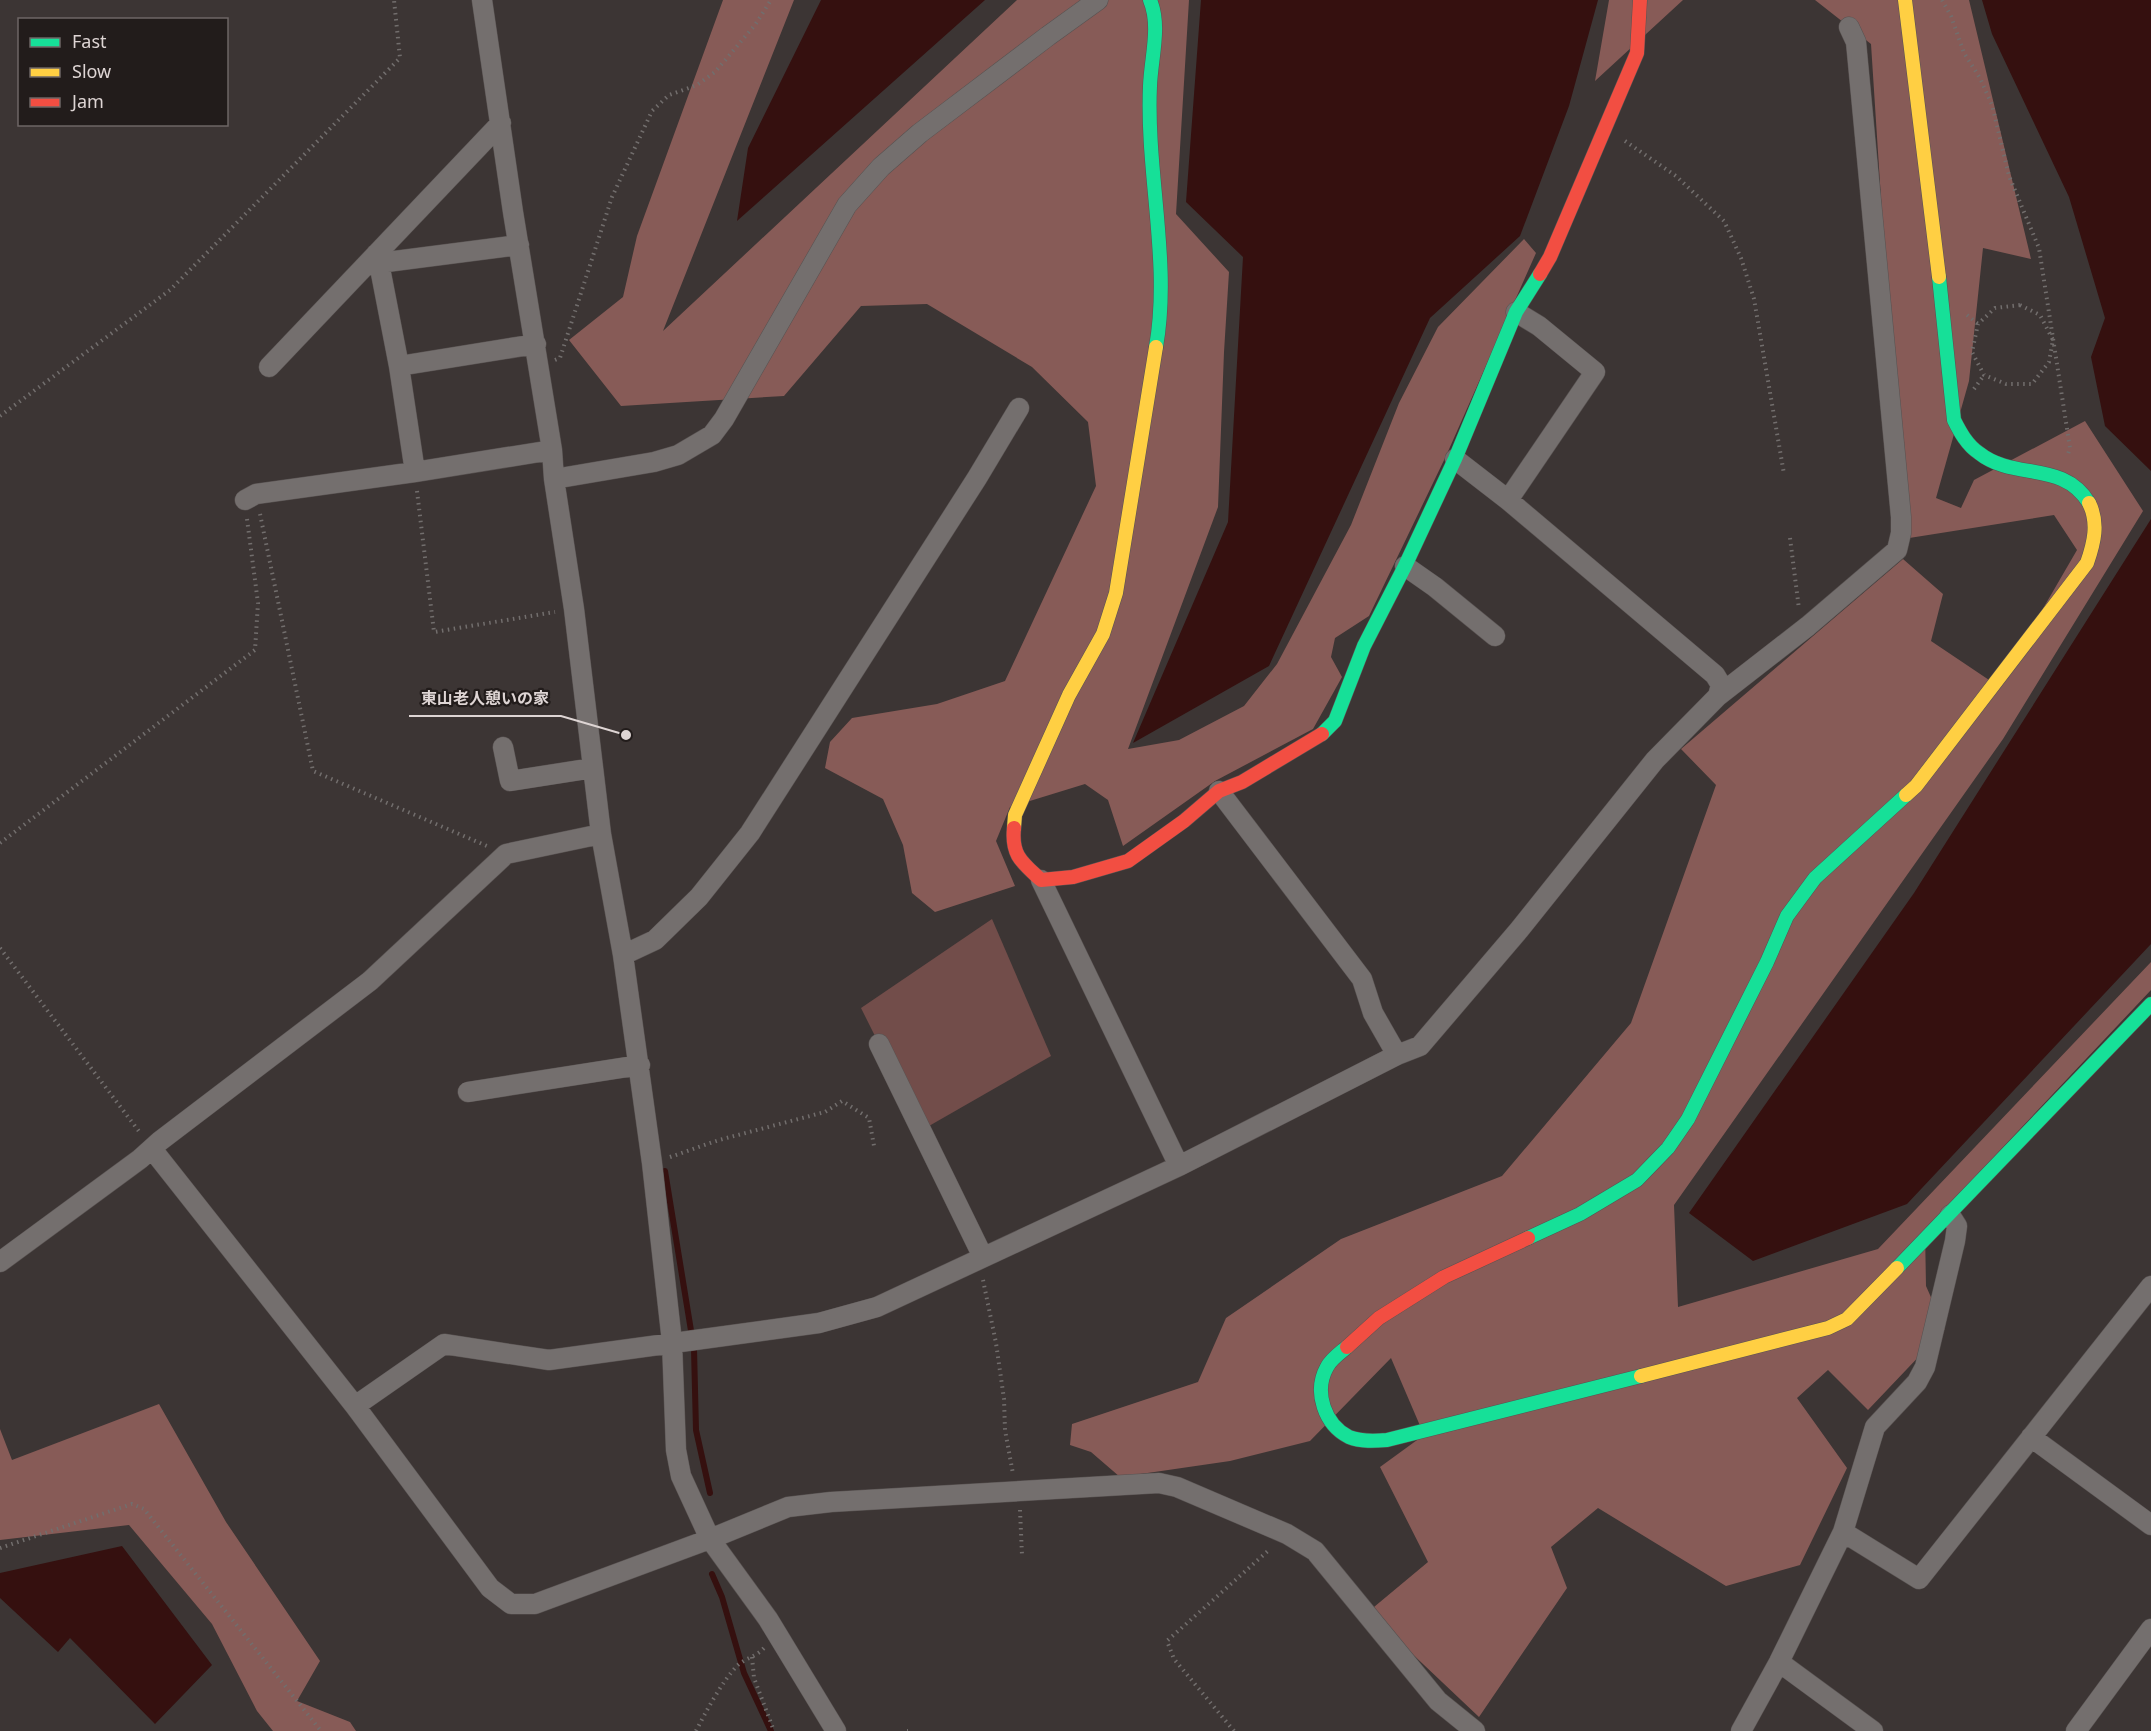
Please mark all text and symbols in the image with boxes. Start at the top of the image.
legend [18,18,228,126]
text: Fast [72,29,107,53]
text: Slow [72,59,111,83]
text: Jam [70,89,104,113]
callout: 東山老人憩いの家 [409,682,561,716]
text: 東山老人憩いの家 [421,687,549,709]

